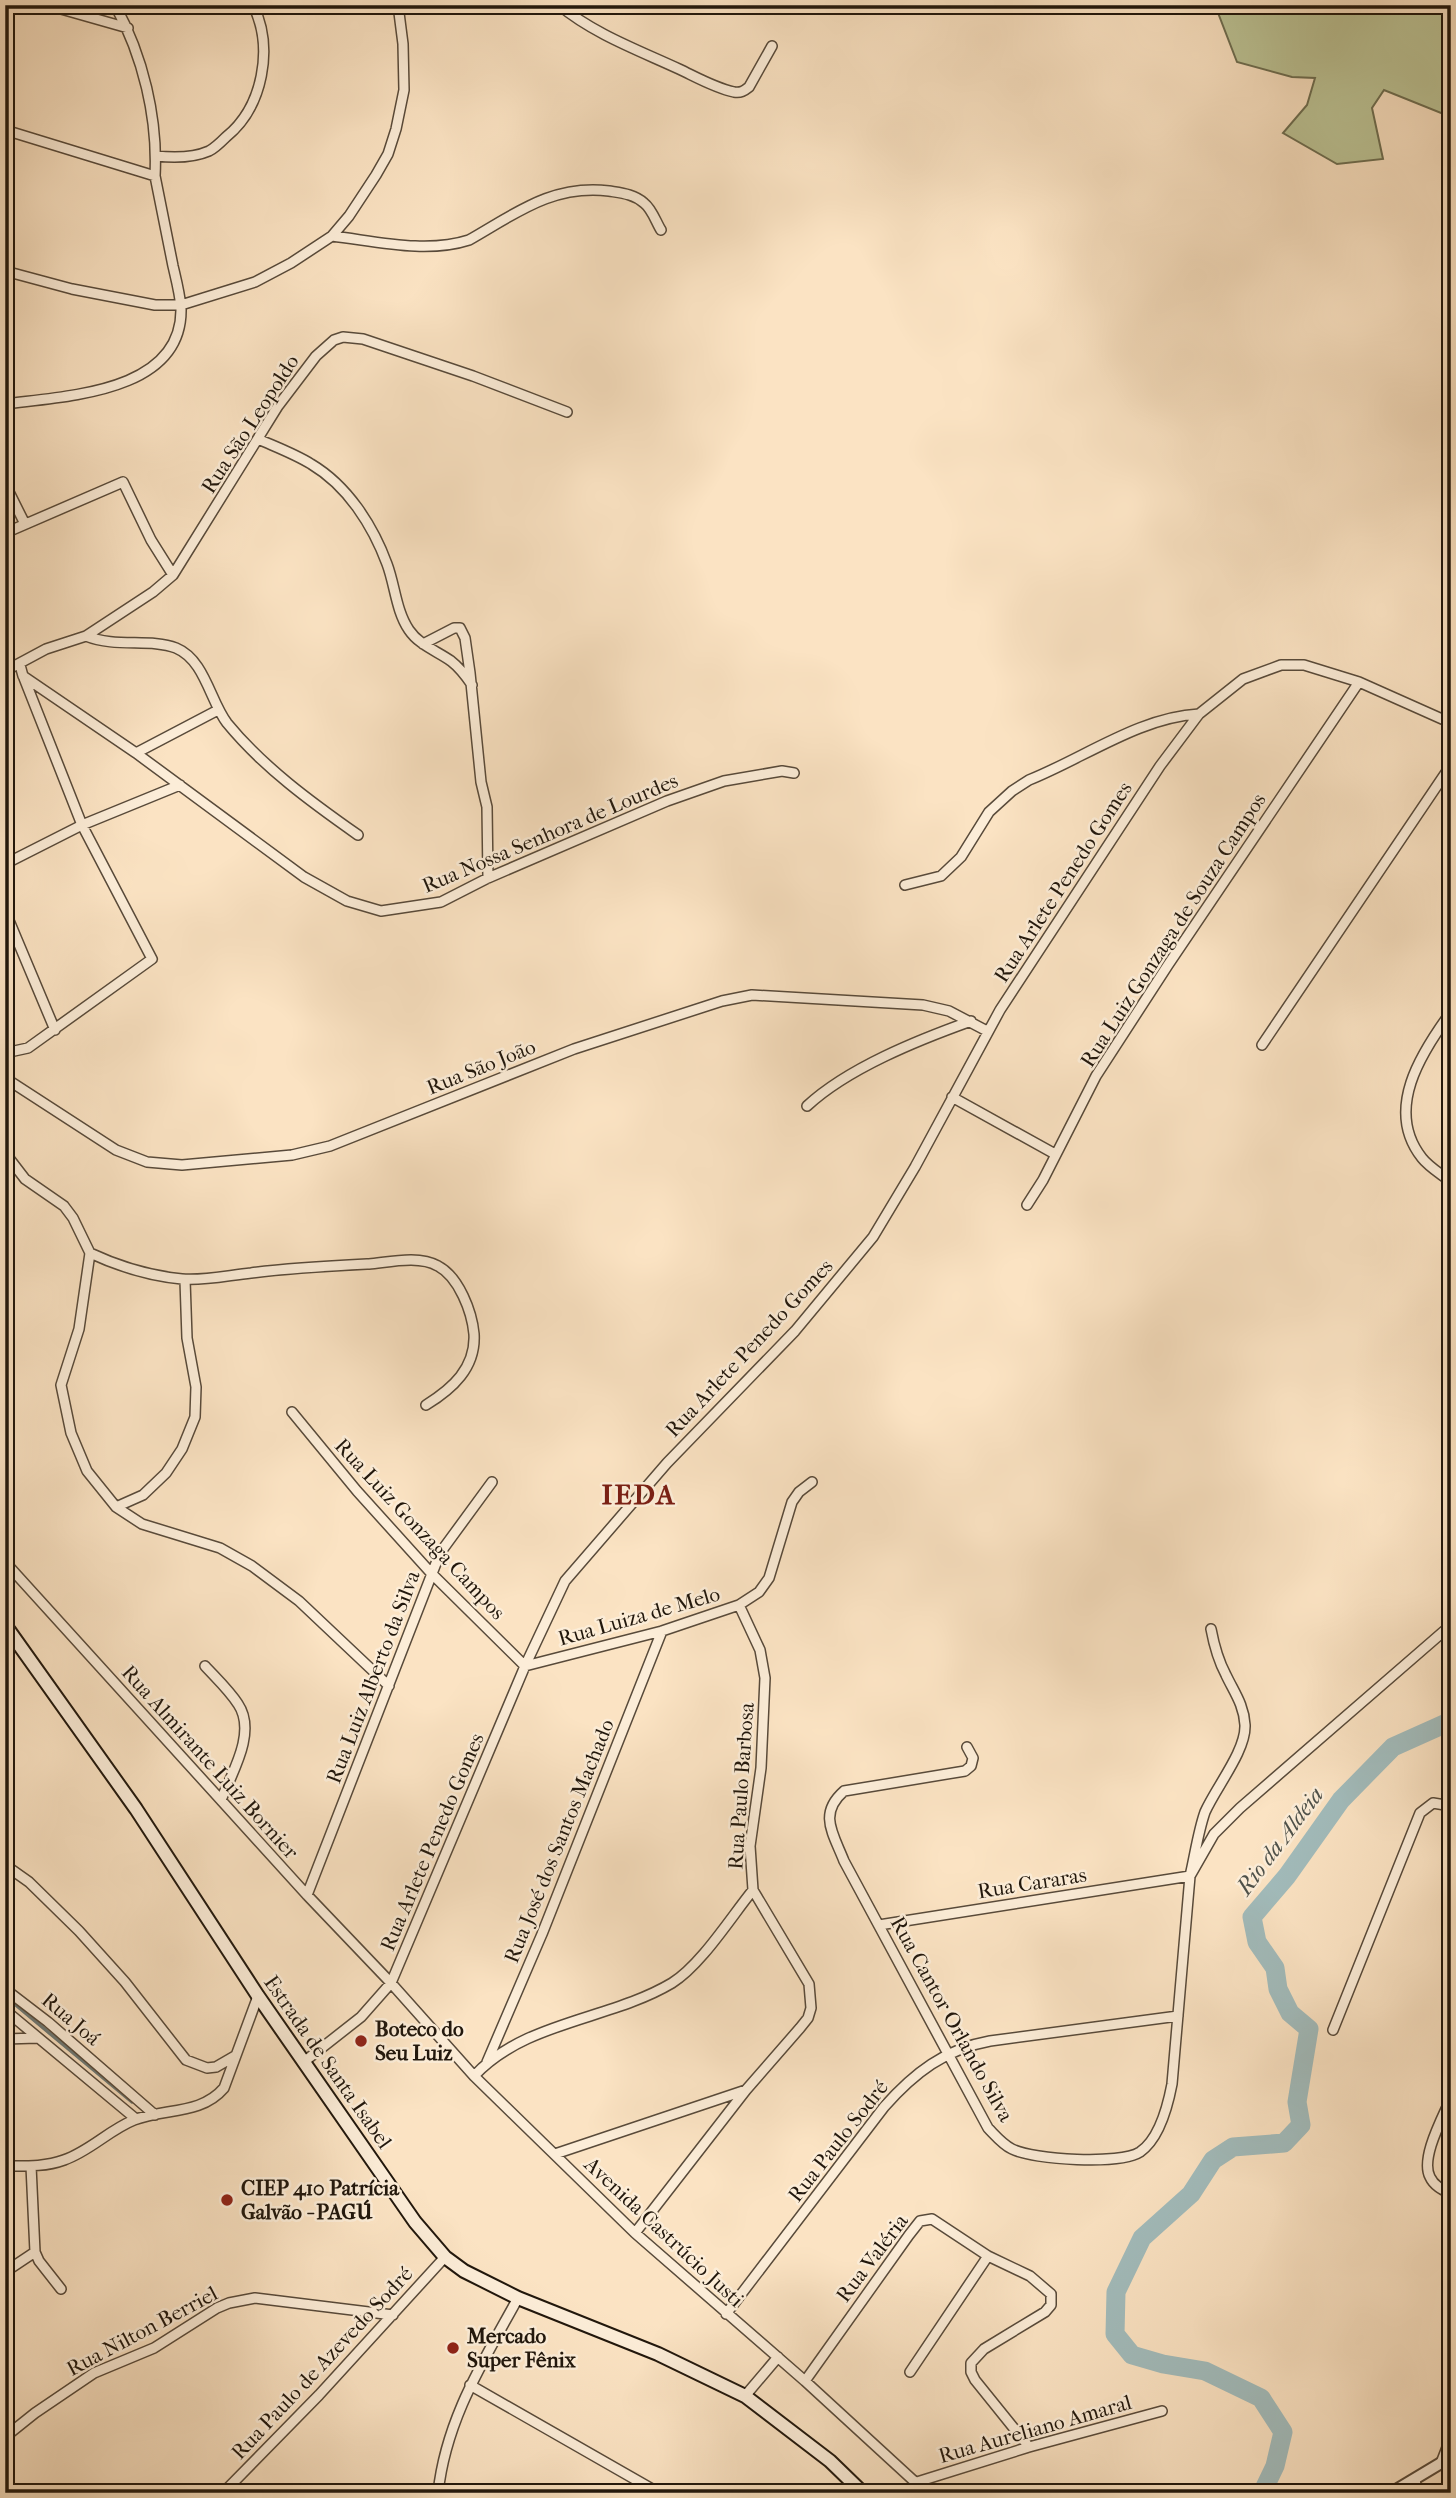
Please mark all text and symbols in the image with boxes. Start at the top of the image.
street label: Rua São Leopoldo [196,350,304,498]
street label: Rua Nossa Senhora de Lourdes [419,768,682,898]
street label: Rua Arlete Penedo Gomes [989,777,1137,987]
street label: Rua Luiz Gonzaga de Souza Campos [1075,788,1271,1071]
street label: Rua São João [423,1034,539,1100]
street label: Rua Arlete Penedo Gomes [660,1254,838,1442]
street label: Rua Luiz Gonzaga Campos [330,1434,510,1625]
district label: IEDA [602,1478,676,1511]
street label: Rua Luiz Alberto da Silva [321,1567,425,1787]
street label: Rua Luiza de Melo [555,1581,723,1651]
street label: Rua Almirante Luiz Bornier [117,1660,303,1864]
street label: Rua Paulo Barbosa [723,1701,759,1870]
street label: Rua José dos Santos Machado [499,1716,619,1966]
street label: Rua Arlete Penedo Gomes [375,1729,489,1955]
water label: Rio da Aldeia [1230,1782,1329,1902]
street label: Rua Cararas [976,1863,1088,1903]
street label: Rua Cantor Orlando Silva [886,1912,1019,2126]
street label: Estrada de Santa Isabel [259,1971,397,2153]
street label: Rua Joá [37,1988,105,2050]
place label: Boteco do Seu Luiz [375,2017,464,2065]
marker: Boteco do Seu Luiz [353,2033,369,2049]
street label: Rua Paulo Sodré [783,2075,893,2207]
street label: Avenida Castrúcio Justi [579,2151,749,2312]
place label: CIEP 410 Patrícia Galvão - PAGÚ [241,2176,400,2224]
marker: CIEP 410 Patrícia Galvão - PAGÚ [219,2192,235,2208]
street label: Rua Valéria [831,2209,913,2307]
street label: Rua Paulo de Azevedo Sodré [226,2262,418,2464]
street label: Rua Nilton Berriel [62,2281,222,2381]
place label: Mercado Super Fênix [466,2324,577,2372]
marker: Mercado Super Fênix [445,2340,461,2356]
street label: Rua Aureliano Amaral [936,2390,1134,2468]

